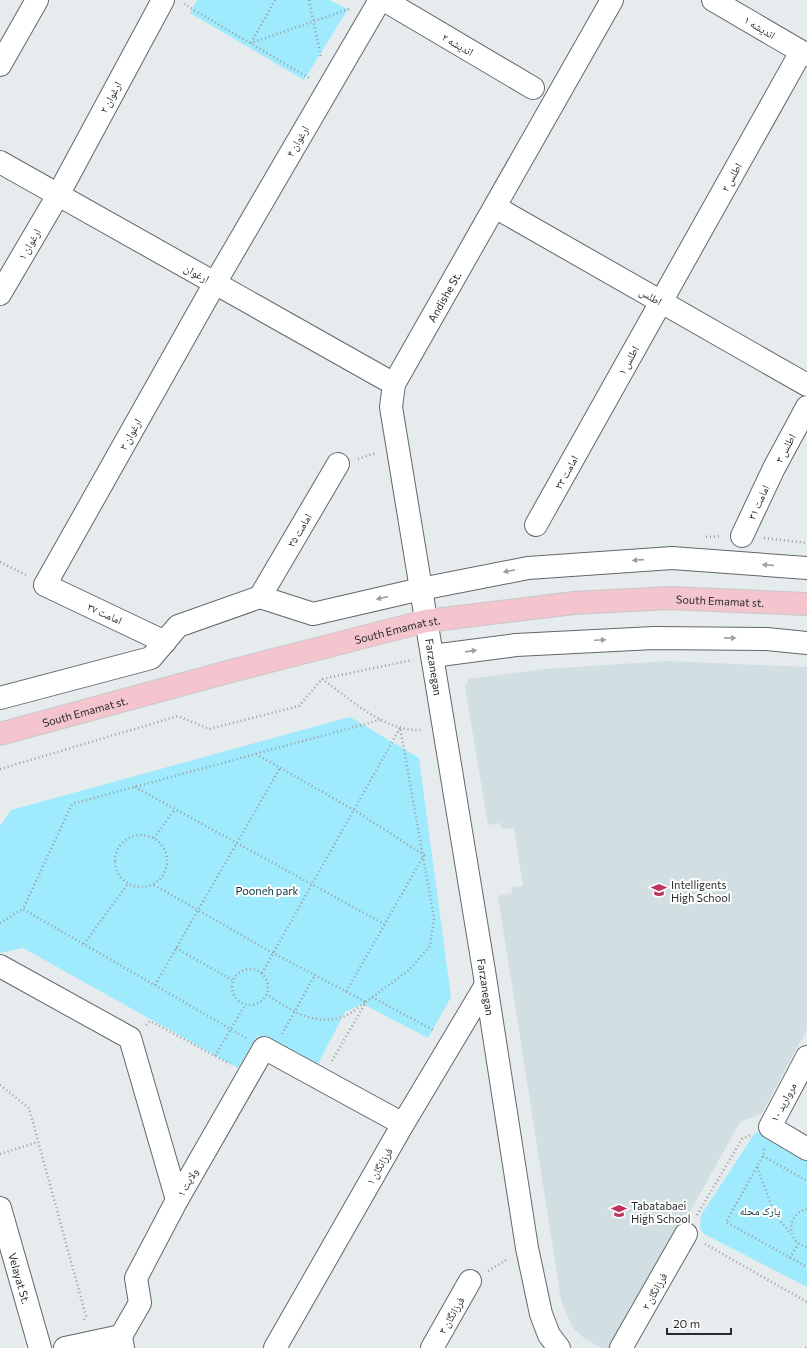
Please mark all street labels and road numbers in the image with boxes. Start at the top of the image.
street label: اندیشه ۱ [742,13,778,41]
street label: اندیشه ۲ [440,30,476,58]
street label: ارغوان ۲ [96,79,125,115]
street label: ارغوان ۴ [283,123,312,159]
street label: اطلس ۲ [718,160,745,194]
street label: ارغوان ۱ [15,226,44,262]
street label: ارغوان [182,261,212,286]
street label: Andishe St. [424,269,463,324]
street label: اطلس [637,284,665,308]
street label: اطلس ۱ [615,343,642,377]
street label: ارغوان ۳ [116,416,145,452]
street label: اطلس ۳ [772,431,799,465]
street label: امامت ۳۳ [551,453,581,491]
street label: امامت ۳۱ [744,483,772,521]
street label: امامت ۳۵ [284,511,314,549]
street label: South Emamat st. [676,592,765,609]
street label: امامت ۳۷ [86,599,124,627]
street label: South Emamat st. [353,613,441,646]
street label: Farzanegan [423,638,445,696]
street label: South Emamat st. [41,693,130,729]
street label: Farzanegan [475,958,497,1016]
street label: مروارید ۱۰ [767,1080,799,1124]
street label: فرزانگان ۱ [363,1145,396,1187]
street label: ولایت ۱ [174,1165,200,1199]
street label: Velayat St. [7,1251,34,1306]
street label: فرزانگان ۲ [639,1270,671,1312]
street label: فرزانگان ۳ [435,1294,468,1336]

